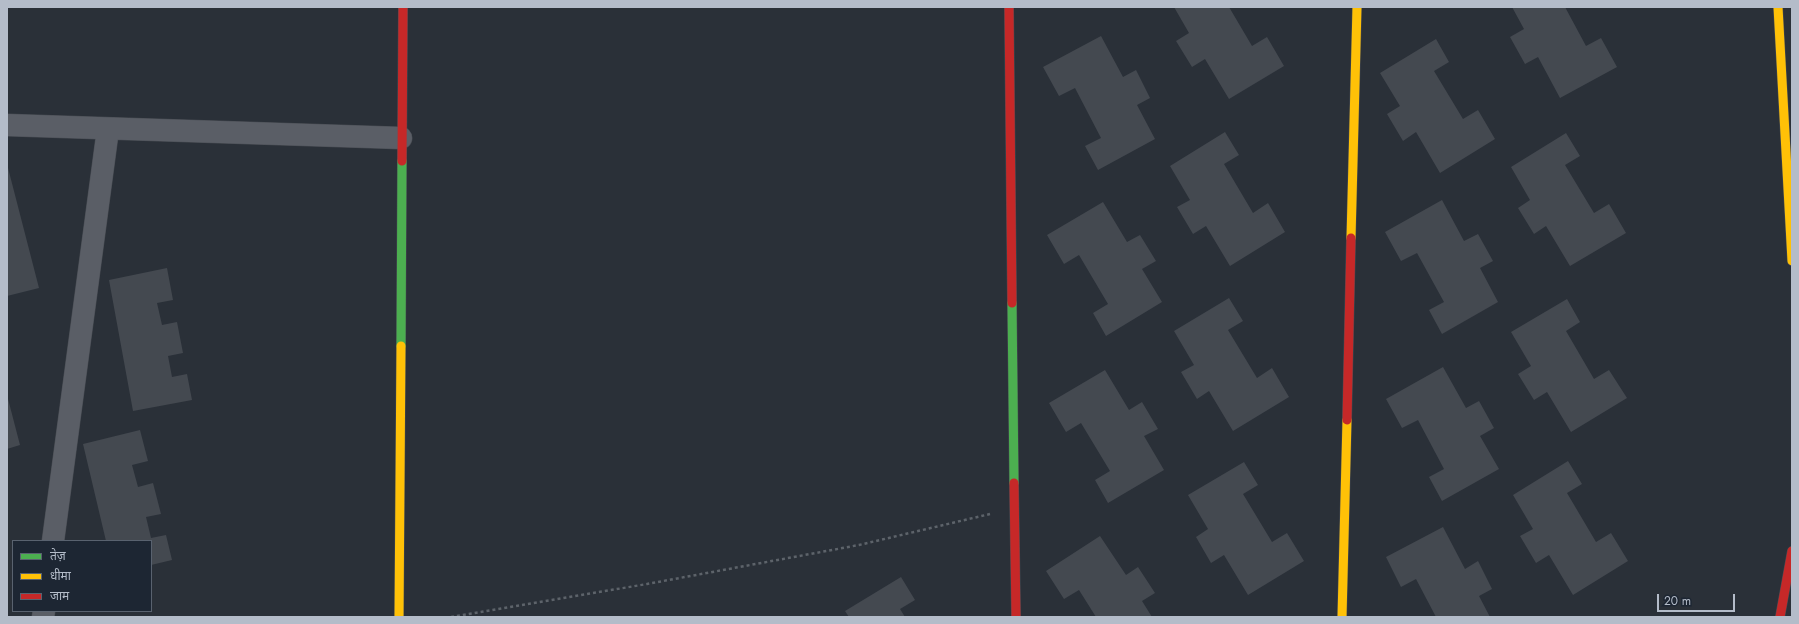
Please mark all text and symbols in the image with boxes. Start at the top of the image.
legend [12,540,152,612]
text: तेज़ [50,547,66,565]
text: धीमा [50,567,71,585]
scale bar [1659,586,1737,612]
text: जाम [50,587,69,605]
text: 20 m [1664,592,1691,610]

